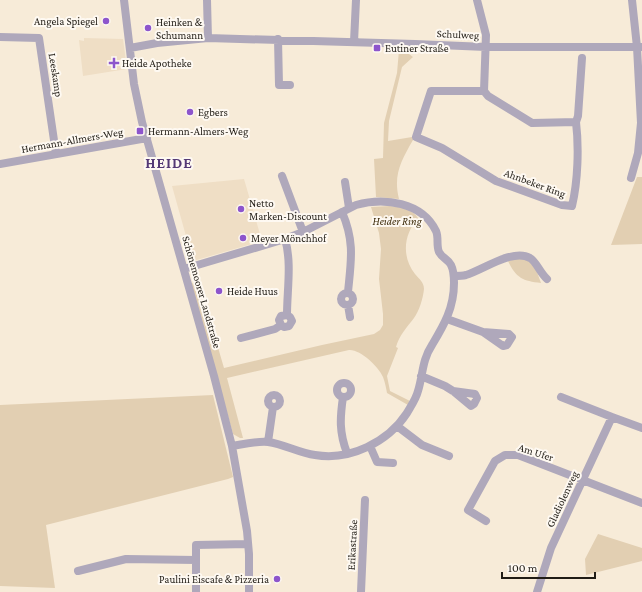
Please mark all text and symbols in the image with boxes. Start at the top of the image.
place label: Angela Spiegel [34,15,98,28]
marker: Angela Spiegel [101,16,111,26]
place label: Heinken & Schumann [156,16,203,41]
marker: Heinken & Schumann [143,23,153,33]
street label: Schulweg [436,27,480,42]
place label: Eutiner Straße [385,42,449,54]
marker: Eutiner Straße [372,43,382,53]
street label: Leeskamp [46,52,65,98]
place label: Heide Apotheke [122,57,192,70]
marker: Heide Apotheke [109,58,119,68]
place label: Egbers [198,106,228,119]
marker: Egbers [185,107,195,117]
street label: Hermann-Allmers-Weg [20,125,125,156]
place label: Hermann-Almers-Weg [148,125,249,138]
marker: Hermann-Almers-Weg [135,126,145,136]
district label: HEIDE [145,155,193,171]
street label: Ahnbeker Ring [502,166,568,201]
place label: Netto Marken-Discount [249,197,327,222]
marker: Netto Marken-Discount [236,204,246,214]
park label: Heider Ring [372,215,423,228]
place label: Meyer Mönchhof [251,232,327,245]
marker: Meyer Mönchhof [238,233,248,243]
street label: Schönemoorer Landstraße [180,235,224,350]
place label: Heide Huus [227,285,278,297]
marker: Heide Huus [214,286,224,296]
street label: Am Ufer [517,441,555,463]
street label: Gladiolenweg [544,468,581,530]
street label: Erikastraße [345,519,359,571]
scale bar [502,554,595,580]
text: 100 m [508,561,538,575]
place label: Paulini Eiscafe & Pizzeria [159,573,269,585]
marker: Paulini Eiscafe & Pizzeria [272,574,282,584]

